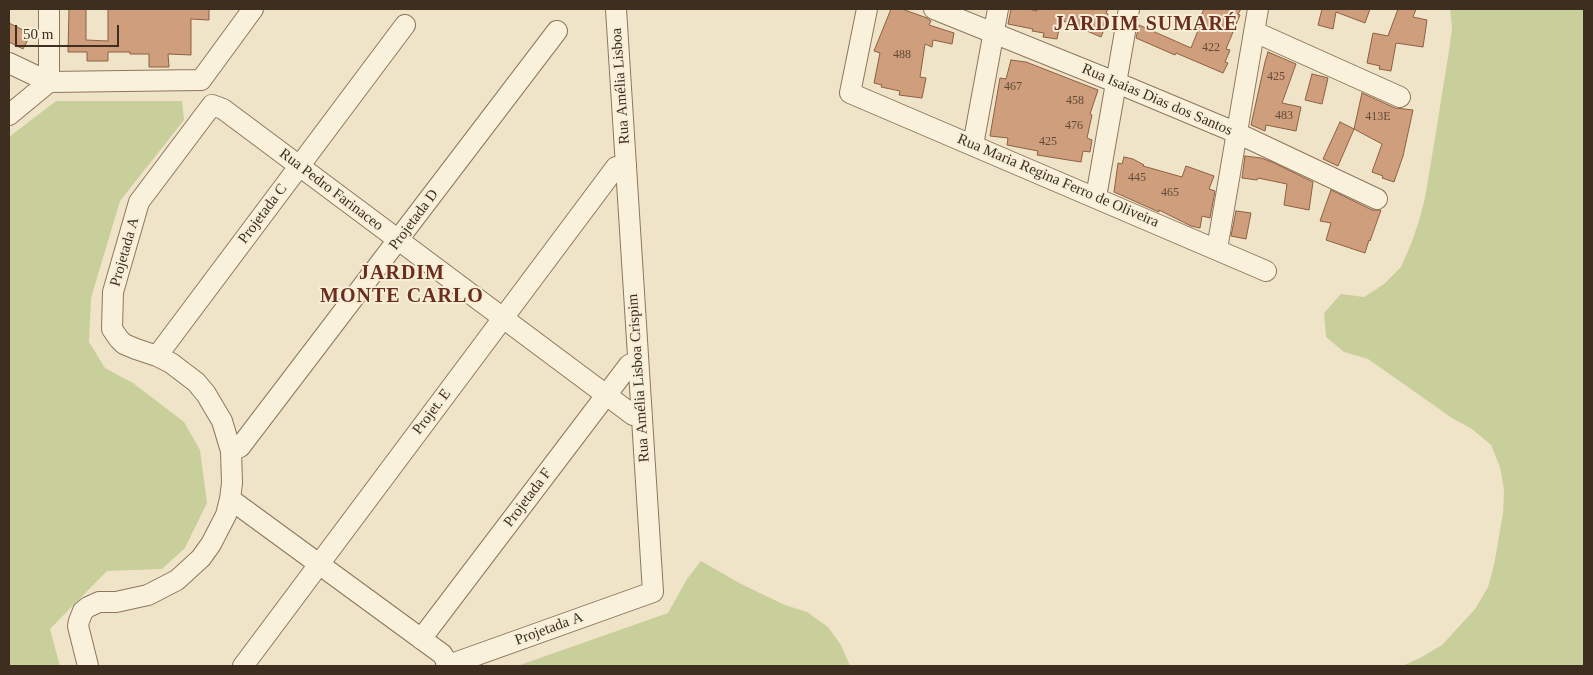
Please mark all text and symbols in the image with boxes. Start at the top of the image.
district label: JARDIM SUMARÉ [1052,13,1240,37]
scale bar [18,15,121,47]
text: 50 m [23,26,53,42]
street label: Rua Amélia Lisboa [608,27,634,145]
house number: 422 [1202,41,1220,55]
house number: 488 [893,48,911,62]
street label: Rua Isaias Dias dos Santos [1079,60,1235,140]
house number: 425 [1267,70,1285,84]
house number: 467 [1004,80,1022,94]
house number: 458 [1066,94,1084,108]
house number: 483 [1275,109,1293,123]
house number: 413E [1365,110,1391,124]
house number: 476 [1065,119,1083,133]
street label: Rua Maria Regina Ferro de Oliveira [955,130,1161,232]
house number: 425 [1039,135,1057,149]
street label: Rua Pedro Farinaceo [275,145,387,235]
house number: 445 [1128,171,1146,185]
street label: Projetada C [235,180,291,248]
street label: Projetada D [385,186,443,254]
house number: 465 [1161,186,1179,200]
street label: Projetada A [107,215,143,289]
district label: JARDIM MONTE CARLO [319,262,485,309]
street label: Rua Amélia Lisboa Crispim [624,293,654,463]
street label: Projet. E [409,386,455,438]
street label: Projetada F [500,465,556,531]
street label: Projetada A [512,608,586,650]

